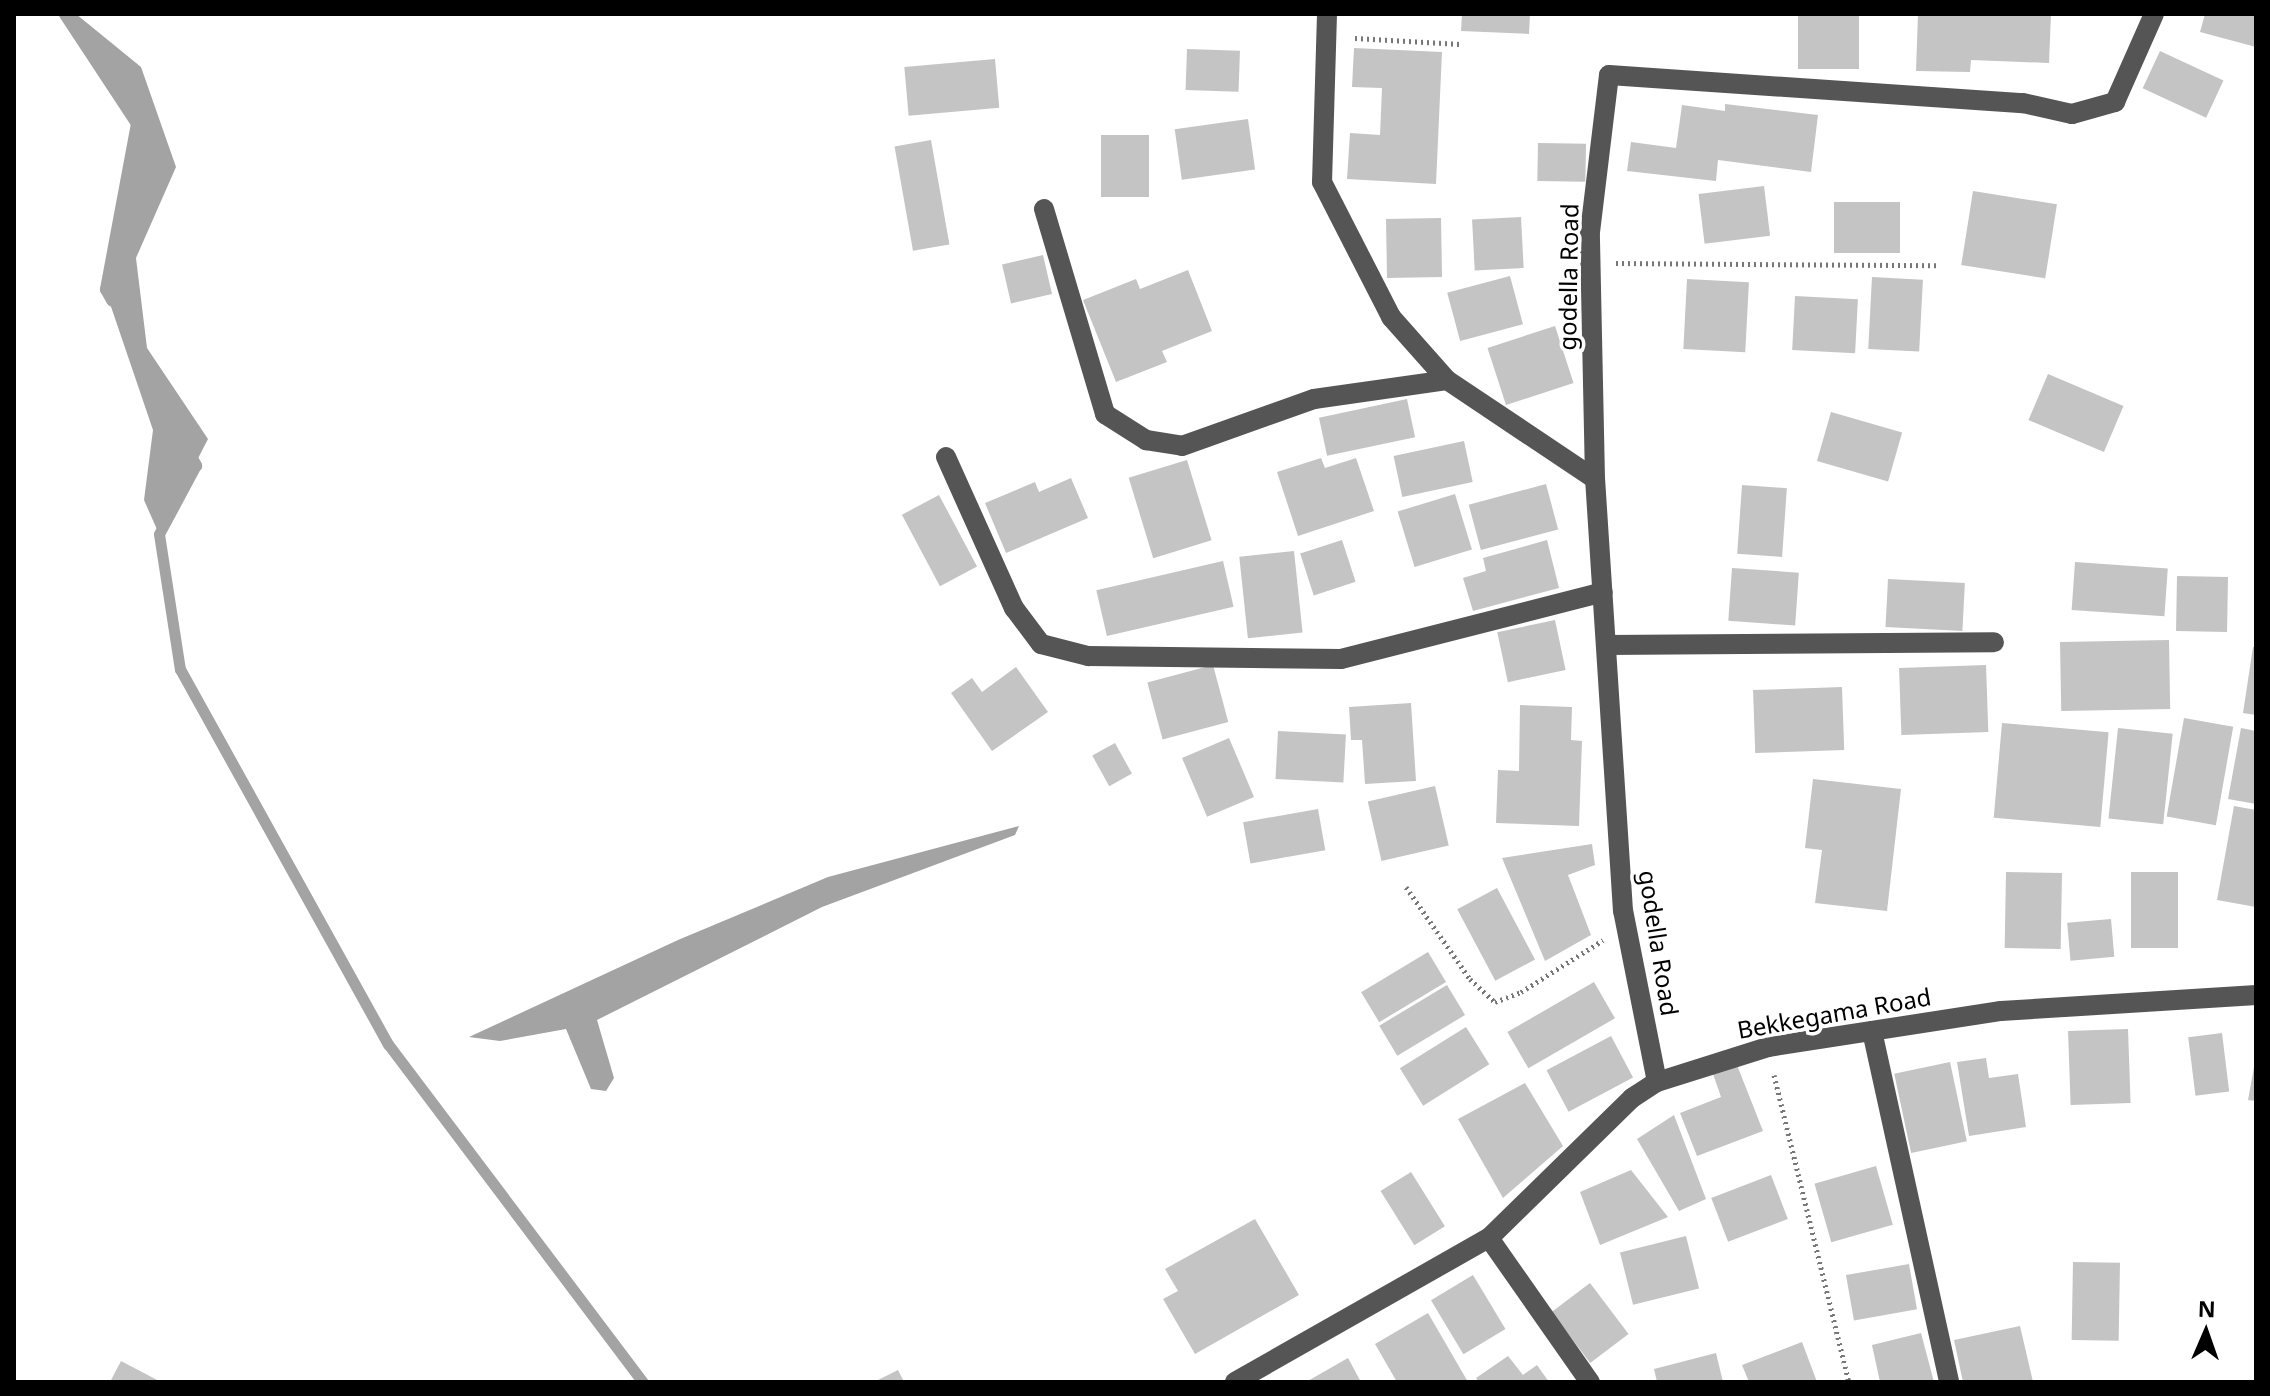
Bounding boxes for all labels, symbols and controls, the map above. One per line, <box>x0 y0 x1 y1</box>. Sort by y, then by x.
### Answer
street label: godella Road <box>1552 203 1584 351</box>
street label: godella Road <box>1633 868 1685 1018</box>
street label: Bekkegama Road <box>1735 982 1933 1044</box>
north arrow <box>2166 1292 2246 1372</box>
text: N <box>2197 1293 2216 1323</box>

